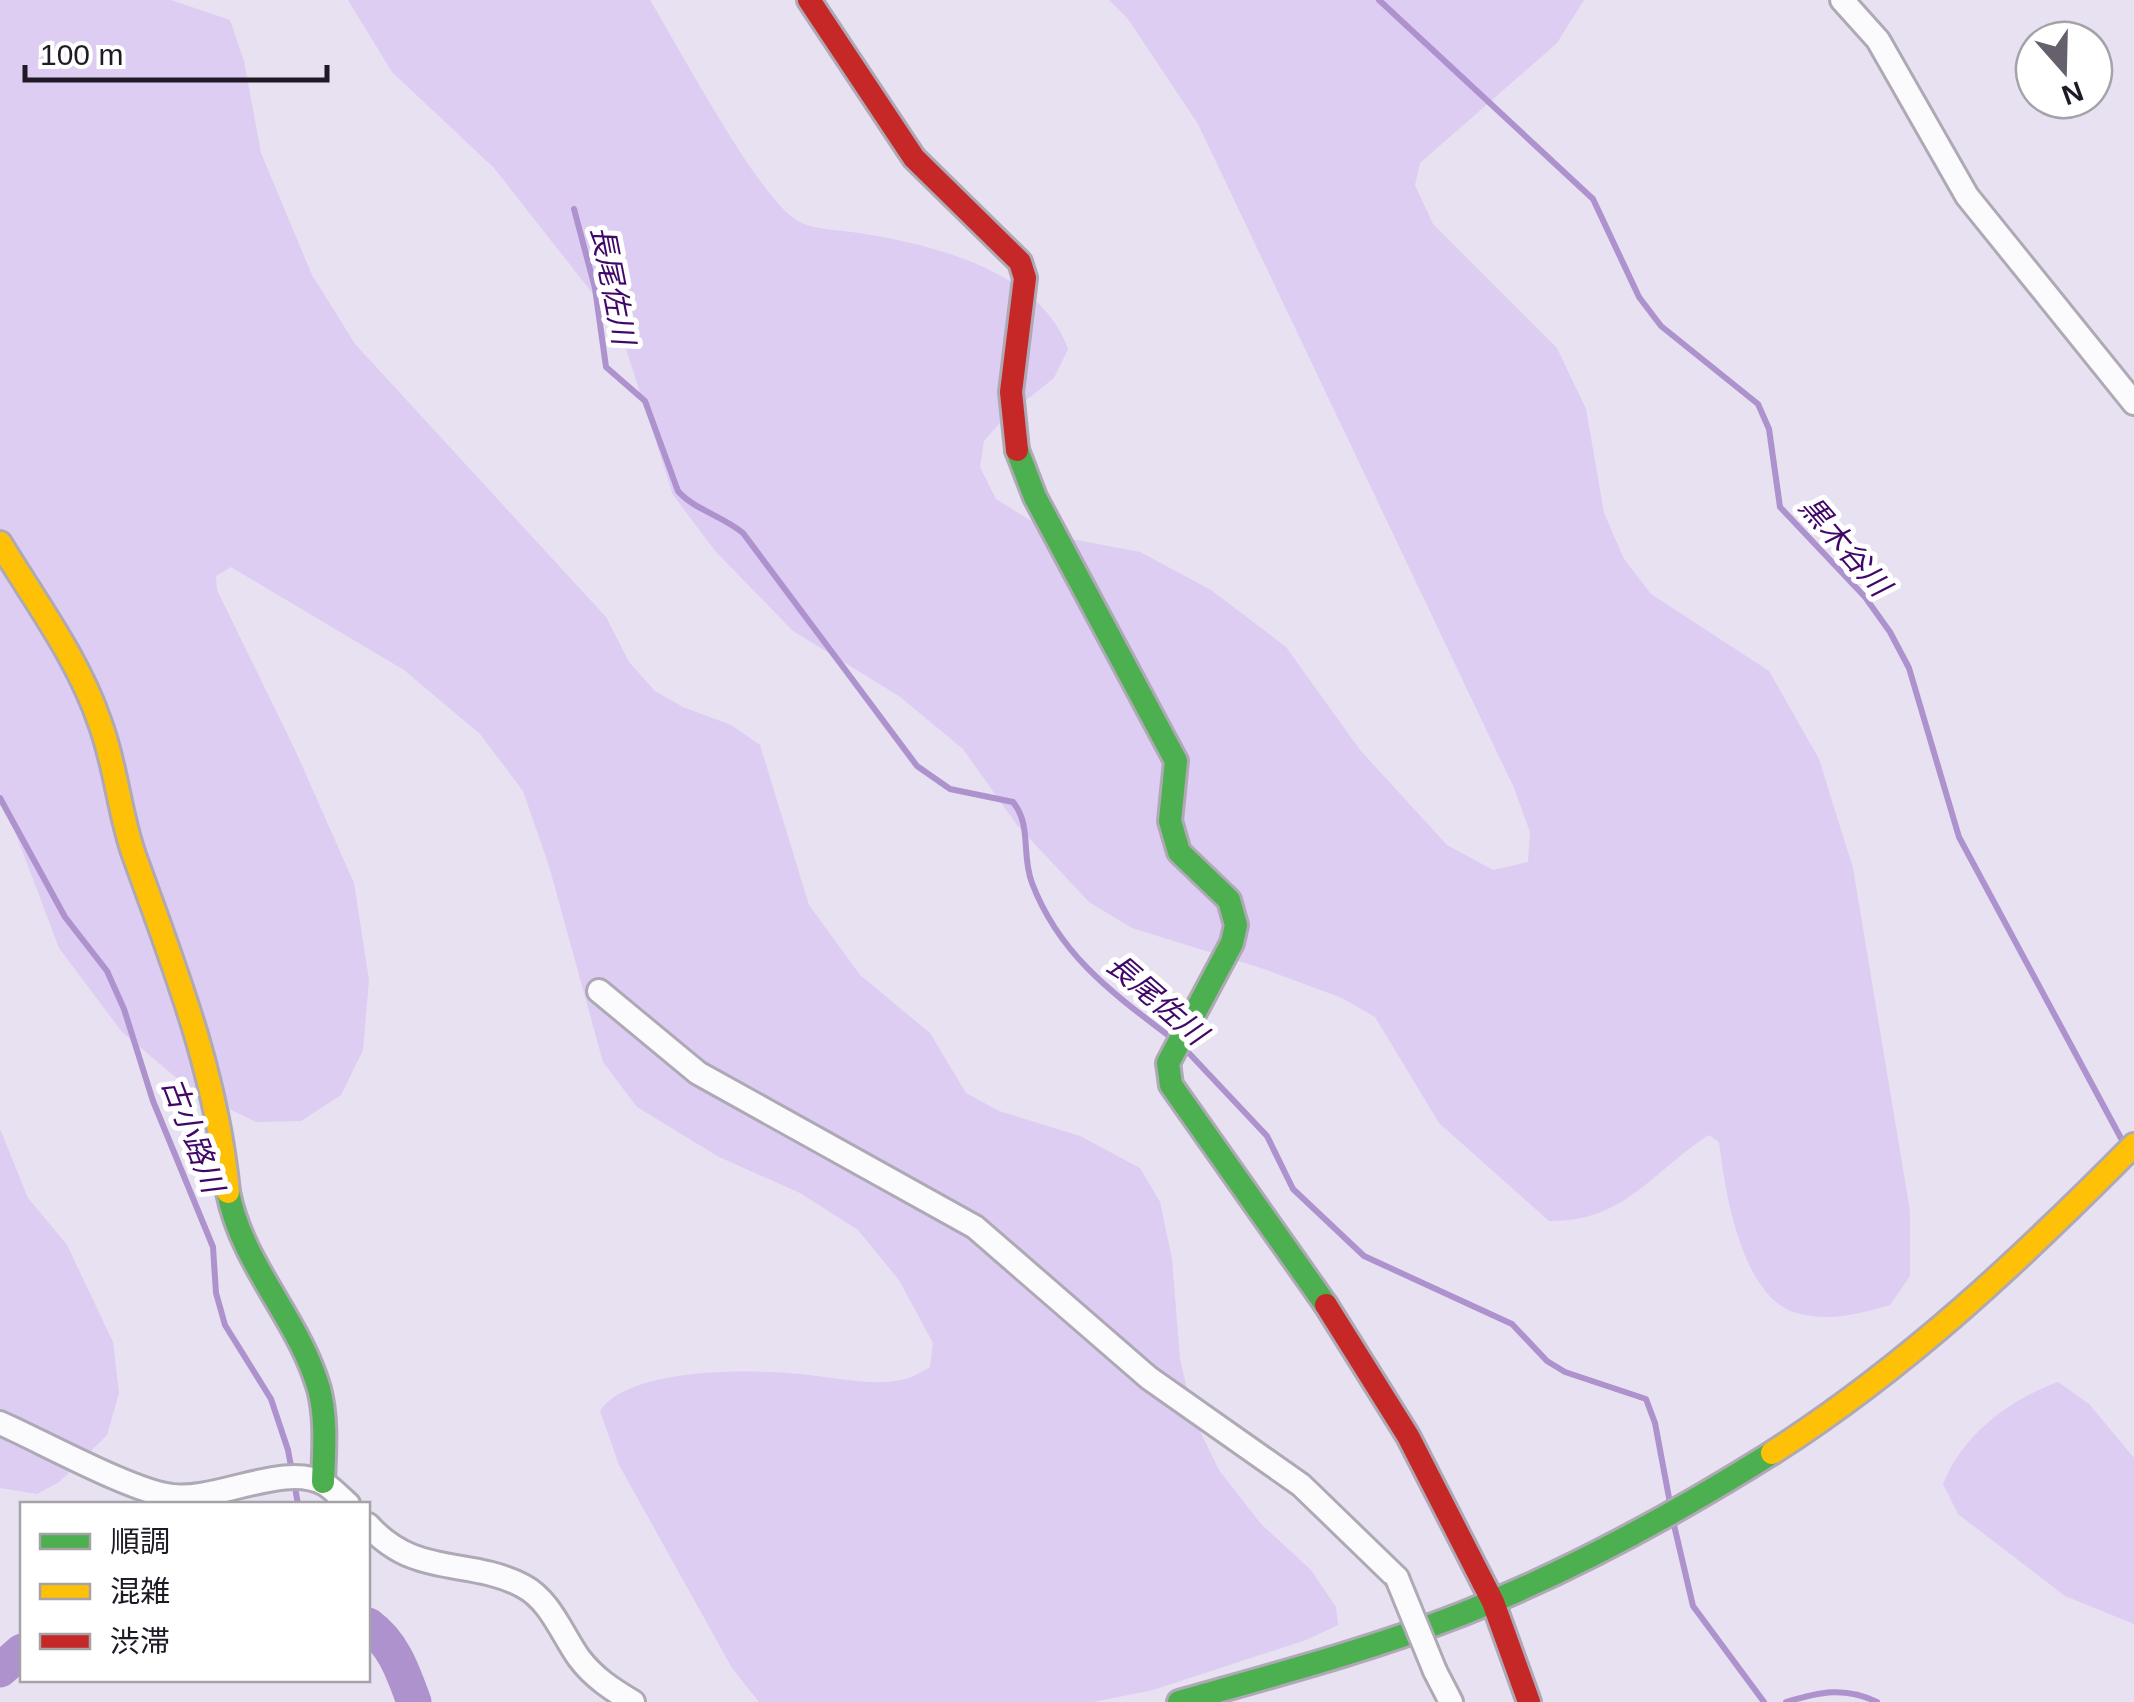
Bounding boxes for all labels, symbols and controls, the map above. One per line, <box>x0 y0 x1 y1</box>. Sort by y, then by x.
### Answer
scale bar <box>25 20 328 82</box>
north arrow <box>2014 20 2114 120</box>
text: 100 m <box>40 38 123 71</box>
text: N <box>2058 75 2087 111</box>
water label: 長尾佐川 <box>585 223 641 350</box>
water label: 黒木谷川 <box>1793 490 1899 604</box>
water label: 長尾佐川 <box>1101 947 1215 1053</box>
water label: 古小路川 <box>156 1073 231 1200</box>
legend <box>20 1502 370 1682</box>
text: 順調 <box>110 1525 170 1558</box>
text: 混雑 <box>110 1575 170 1608</box>
text: 渋滞 <box>110 1625 170 1658</box>

